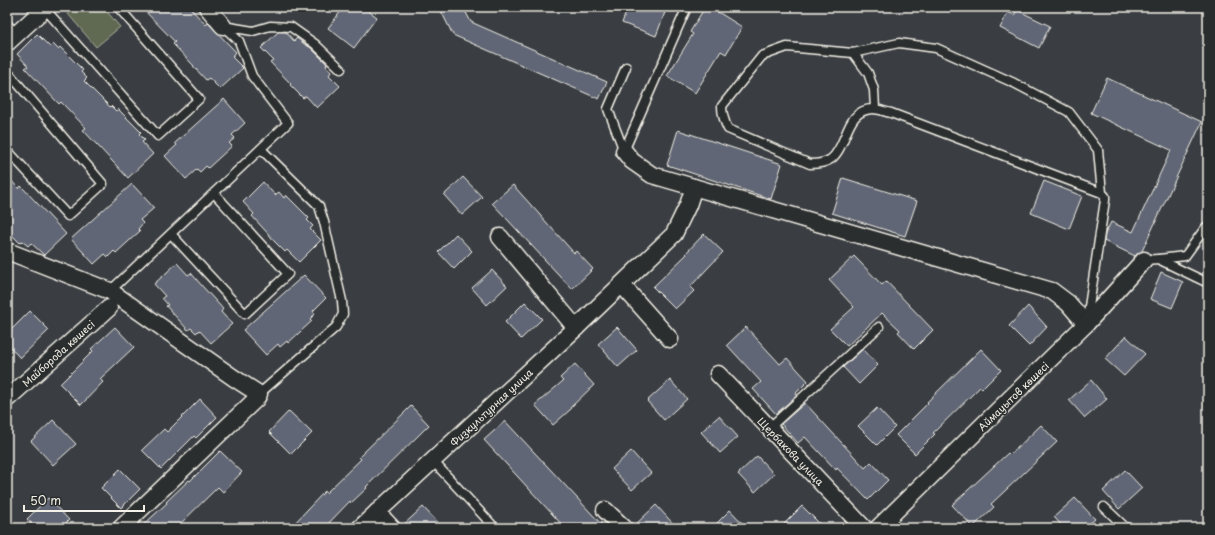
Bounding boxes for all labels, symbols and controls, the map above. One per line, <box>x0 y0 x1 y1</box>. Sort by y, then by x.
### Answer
street label: Майборода көшесі <box>18 316 98 390</box>
street label: Аймауытов көшесі <box>974 358 1052 434</box>
street label: Физкультурная улица <box>446 364 537 450</box>
street label: Щербакова улица <box>754 413 828 490</box>
scale bar <box>24 487 144 513</box>
text: 50 m <box>30 491 61 509</box>

